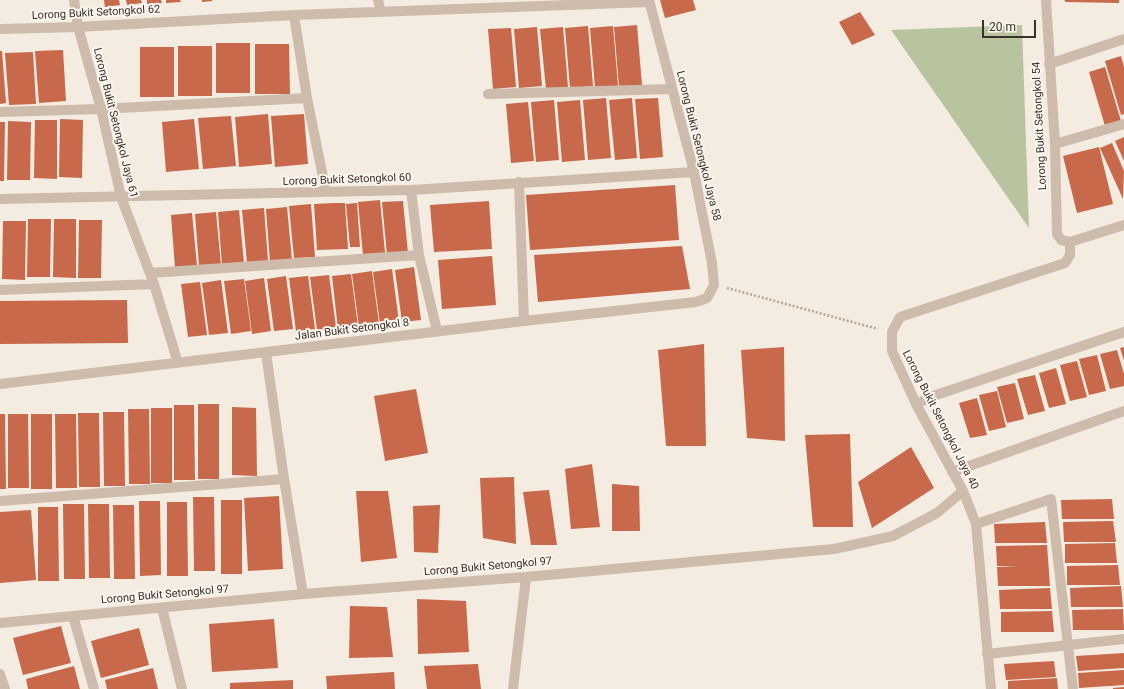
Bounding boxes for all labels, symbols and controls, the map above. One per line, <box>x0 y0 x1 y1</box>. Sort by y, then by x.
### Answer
street label: Lorong Bukit Setongkol 62 <box>31 3 161 23</box>
scale bar <box>984 12 1038 38</box>
text: 20 m <box>989 20 1016 34</box>
street label: Lorong Bukit Setongkol Jaya 61 <box>90 47 140 199</box>
street label: Lorong Bukit Setongkol 54 <box>1030 61 1050 191</box>
street label: Lorong Bukit Setongkol Jaya 58 <box>673 70 723 222</box>
street label: Lorong Bukit Setongkol 60 <box>283 171 411 189</box>
street label: Jalan Bukit Setongkol 8 <box>294 316 410 344</box>
street label: Lorong Bukit Setongkol Jaya 40 <box>899 348 981 492</box>
street label: Lorong Bukit Setongkol 97 <box>423 555 553 579</box>
street label: Lorong Bukit Setongkol 97 <box>100 583 230 607</box>

